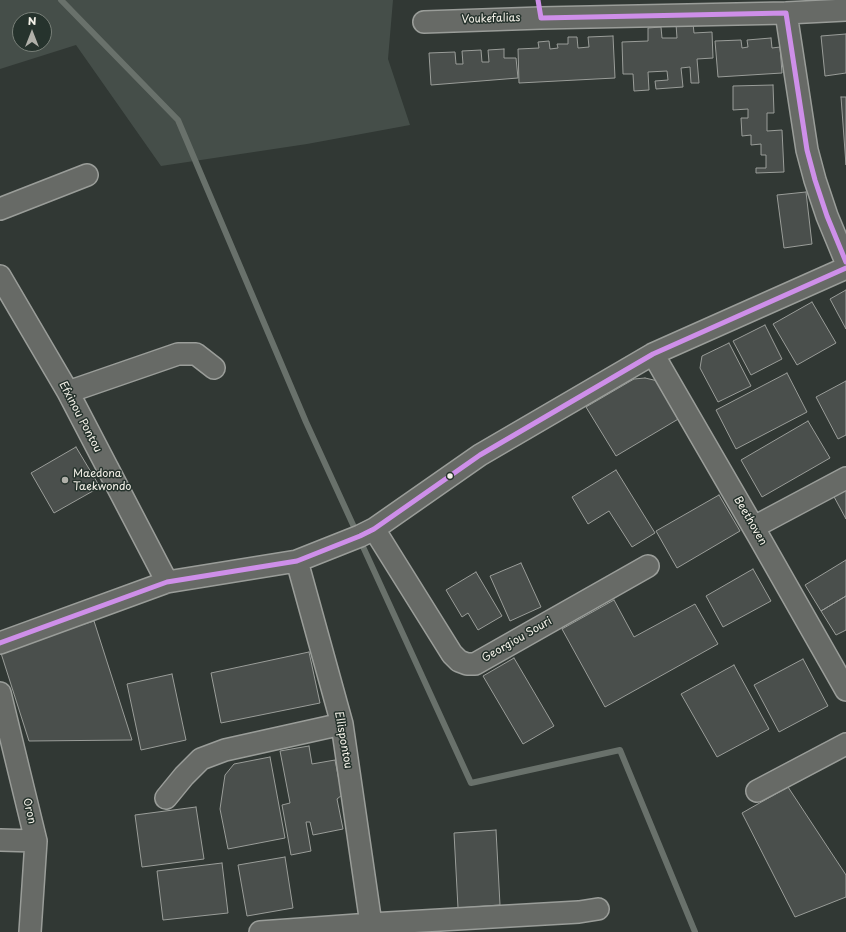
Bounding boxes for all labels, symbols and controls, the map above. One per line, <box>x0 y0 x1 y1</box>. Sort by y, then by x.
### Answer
street label: Voukefalias <box>461 11 521 27</box>
north arrow <box>12 12 52 52</box>
text: N <box>28 12 36 29</box>
street label: Efxinou Pontou <box>56 379 104 455</box>
place label: Maedona Taekwondo <box>73 467 131 493</box>
unlabelled marker <box>445 471 455 481</box>
marker: Maedona Taekwondo <box>60 475 70 485</box>
street label: Beethoven <box>731 494 769 548</box>
street label: Georgiou Souri <box>480 615 554 665</box>
street label: Ellispontou <box>331 710 355 770</box>
street label: Oron <box>20 797 38 825</box>

